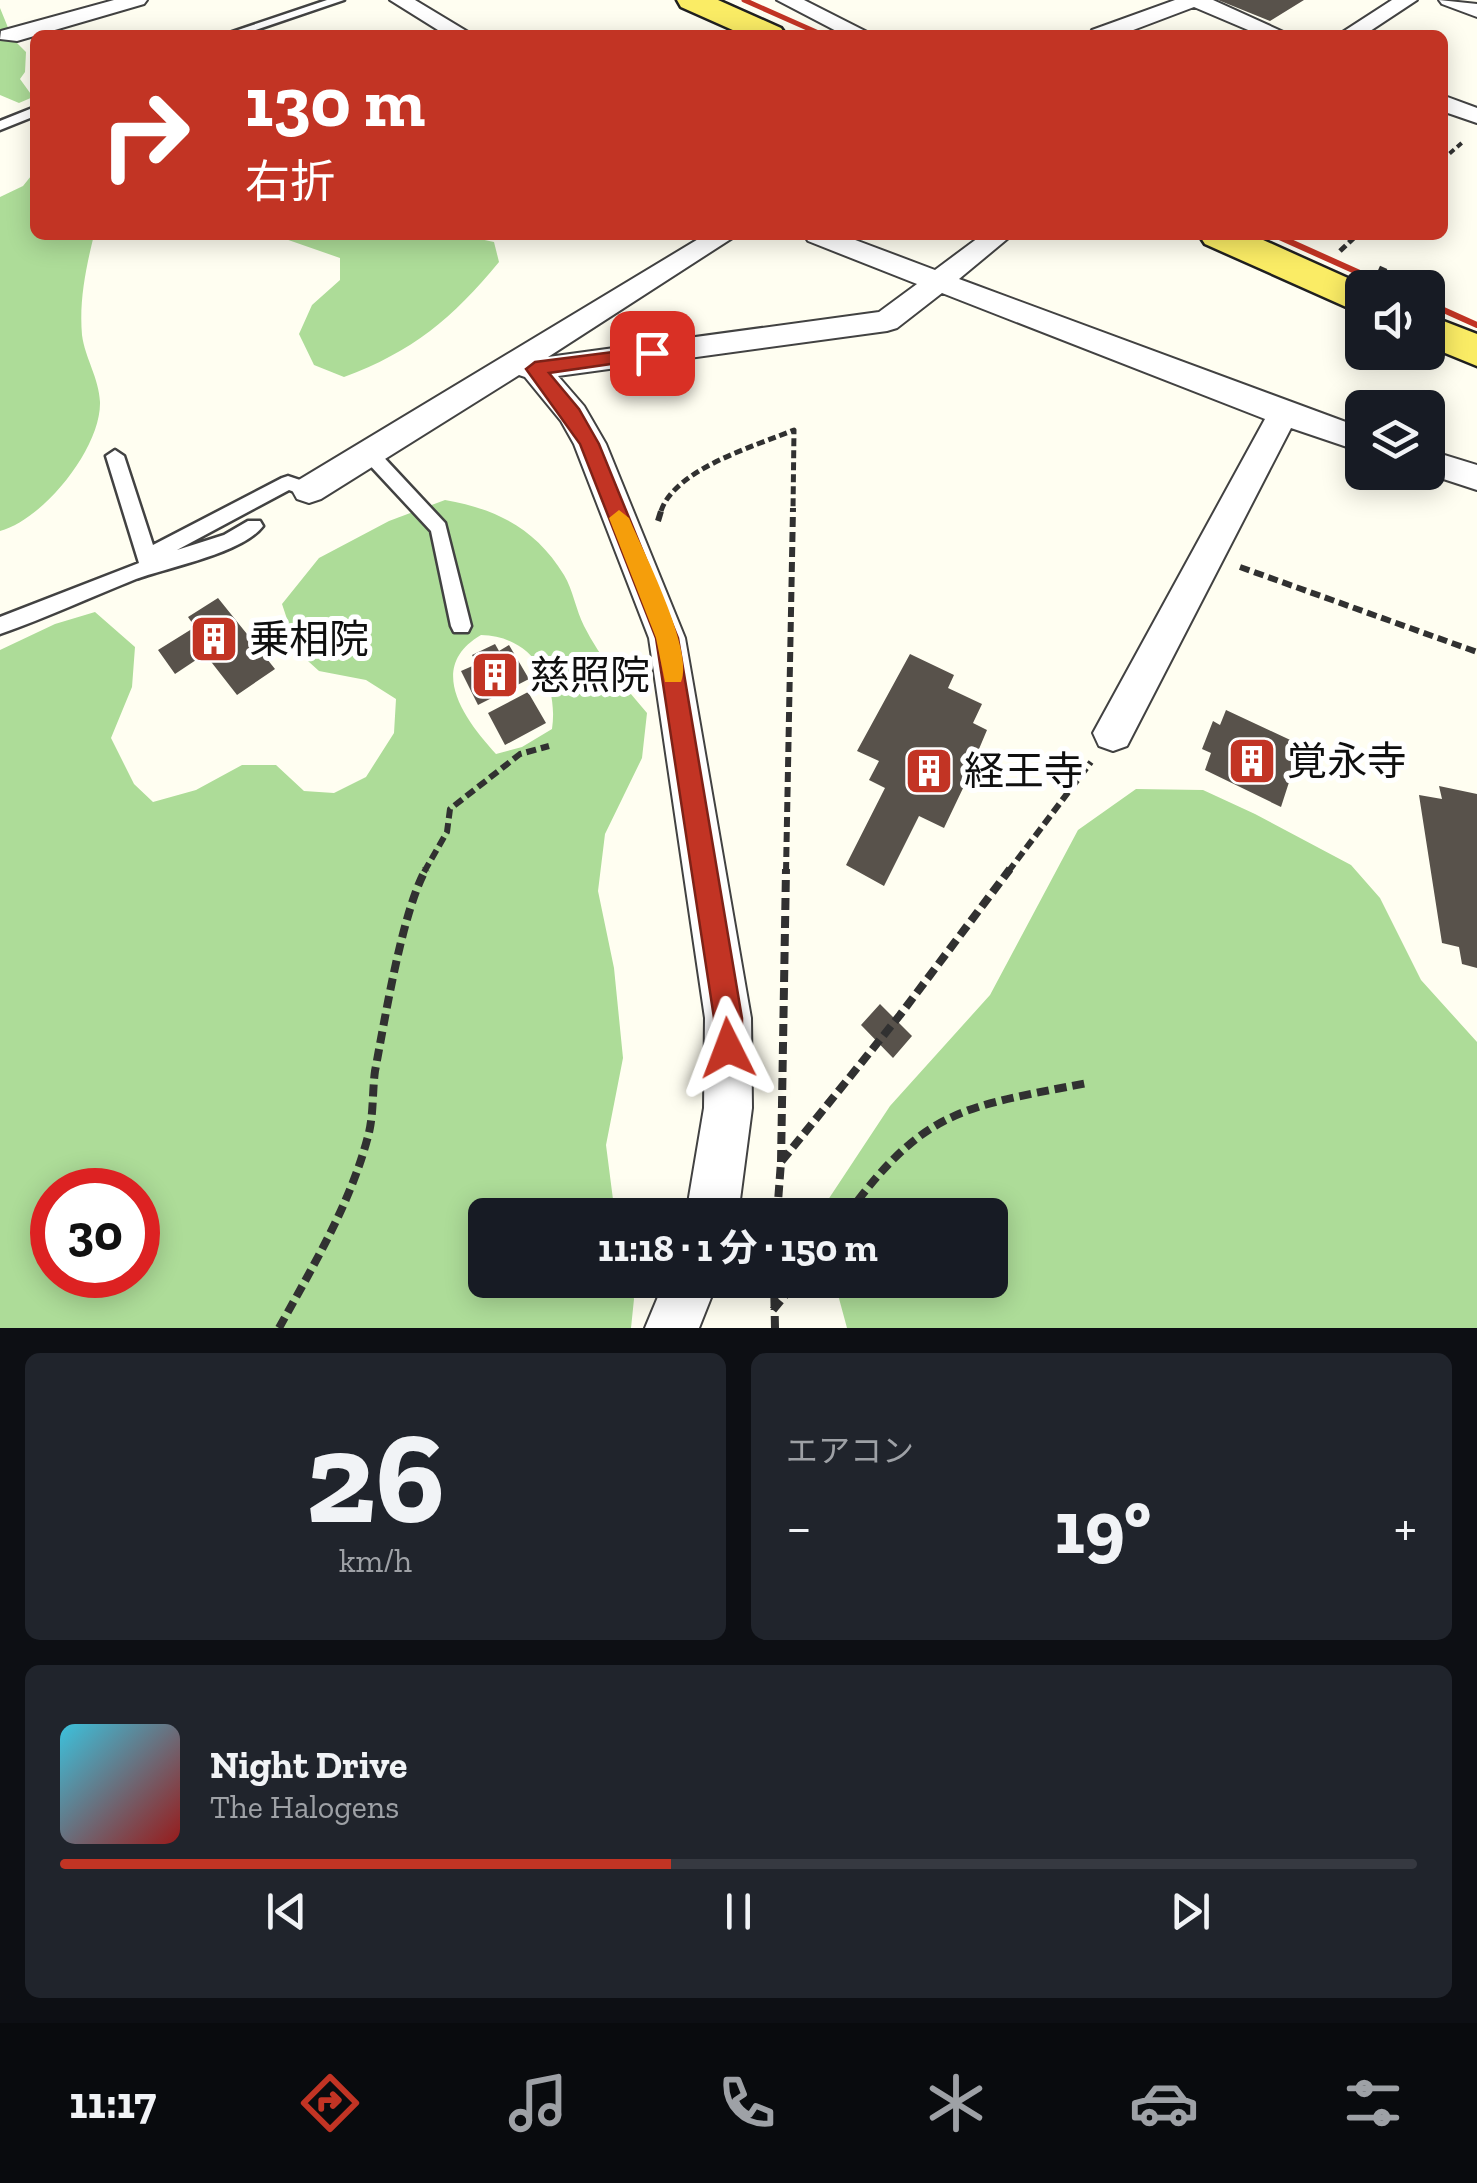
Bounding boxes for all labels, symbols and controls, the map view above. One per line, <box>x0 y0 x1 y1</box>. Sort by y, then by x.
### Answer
text: 130 m <box>245 60 425 144</box>
icon: right <box>80 70 210 200</box>
text: 右折 <box>245 155 335 209</box>
map controls <box>1345 270 1445 490</box>
button: sound <box>1345 270 1445 370</box>
pin <box>610 311 695 396</box>
icon: arrive <box>625 326 680 381</box>
button: layers <box>1345 390 1445 490</box>
building icon: 乗相院 <box>188 613 240 665</box>
place label: 乗相院 <box>249 615 369 663</box>
building icon: 慈照院 <box>469 649 521 701</box>
place label: 慈照院 <box>530 651 650 699</box>
building icon: 覚永寺 <box>1226 735 1278 787</box>
place label: 覚永寺 <box>1287 737 1407 785</box>
building icon: 経王寺 <box>903 745 955 797</box>
place label: 経王寺 <box>964 747 1084 795</box>
position arrow <box>676 996 780 1100</box>
speed limit sign: 30 <box>30 1168 160 1298</box>
text: 11:18 · 1 分 · 150 m <box>598 1225 878 1271</box>
text: 26 <box>306 1399 445 1555</box>
text: エアコン <box>786 1432 914 1470</box>
text: 19° <box>1054 1482 1151 1572</box>
text: − <box>786 1494 812 1560</box>
text: + <box>1394 1494 1417 1560</box>
text: km/h <box>339 1542 412 1580</box>
text: Night Drive <box>210 1742 407 1788</box>
text: The Halogens <box>210 1788 399 1826</box>
icon: previous <box>259 1884 314 1939</box>
icon: pause <box>711 1884 766 1939</box>
icon: next <box>1163 1884 1218 1939</box>
icon: directions <box>295 2068 365 2138</box>
icon: music <box>503 2068 573 2138</box>
icon: phone <box>712 2068 782 2138</box>
icon: climate <box>921 2068 991 2138</box>
icon: car <box>1129 2068 1199 2138</box>
icon: filters <box>1338 2068 1408 2138</box>
text: 11:17 <box>69 2076 156 2130</box>

